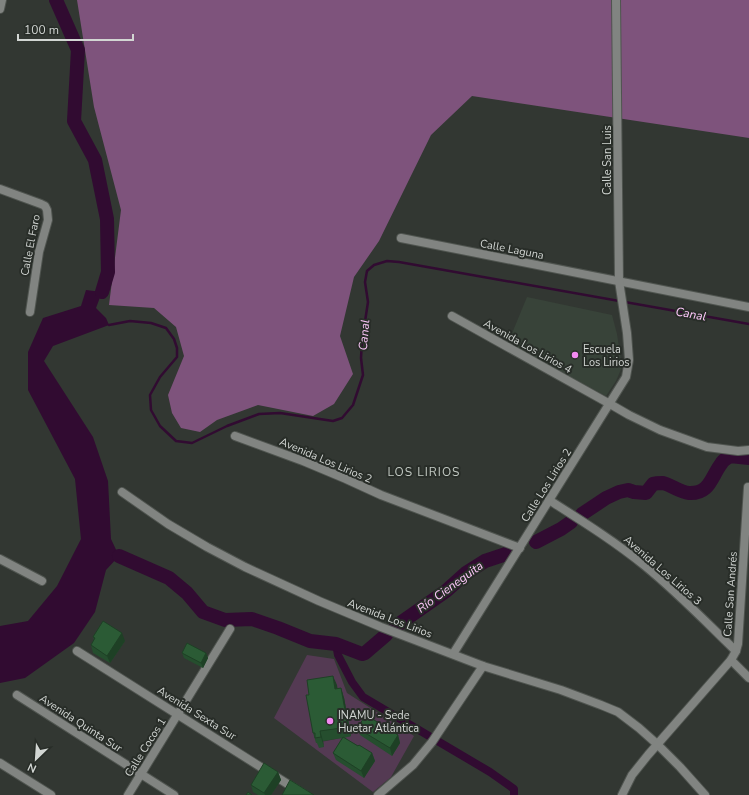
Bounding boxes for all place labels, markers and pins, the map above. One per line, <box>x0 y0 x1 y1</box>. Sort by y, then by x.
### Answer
place label: Escuela Los Lirios <box>583 342 630 370</box>
marker: Escuela Los Lirios <box>570 350 580 360</box>
place label: INAMU - Sede Huetar Atlántica <box>338 708 419 736</box>
marker: INAMU - Sede Huetar Atlántica <box>325 716 335 726</box>

